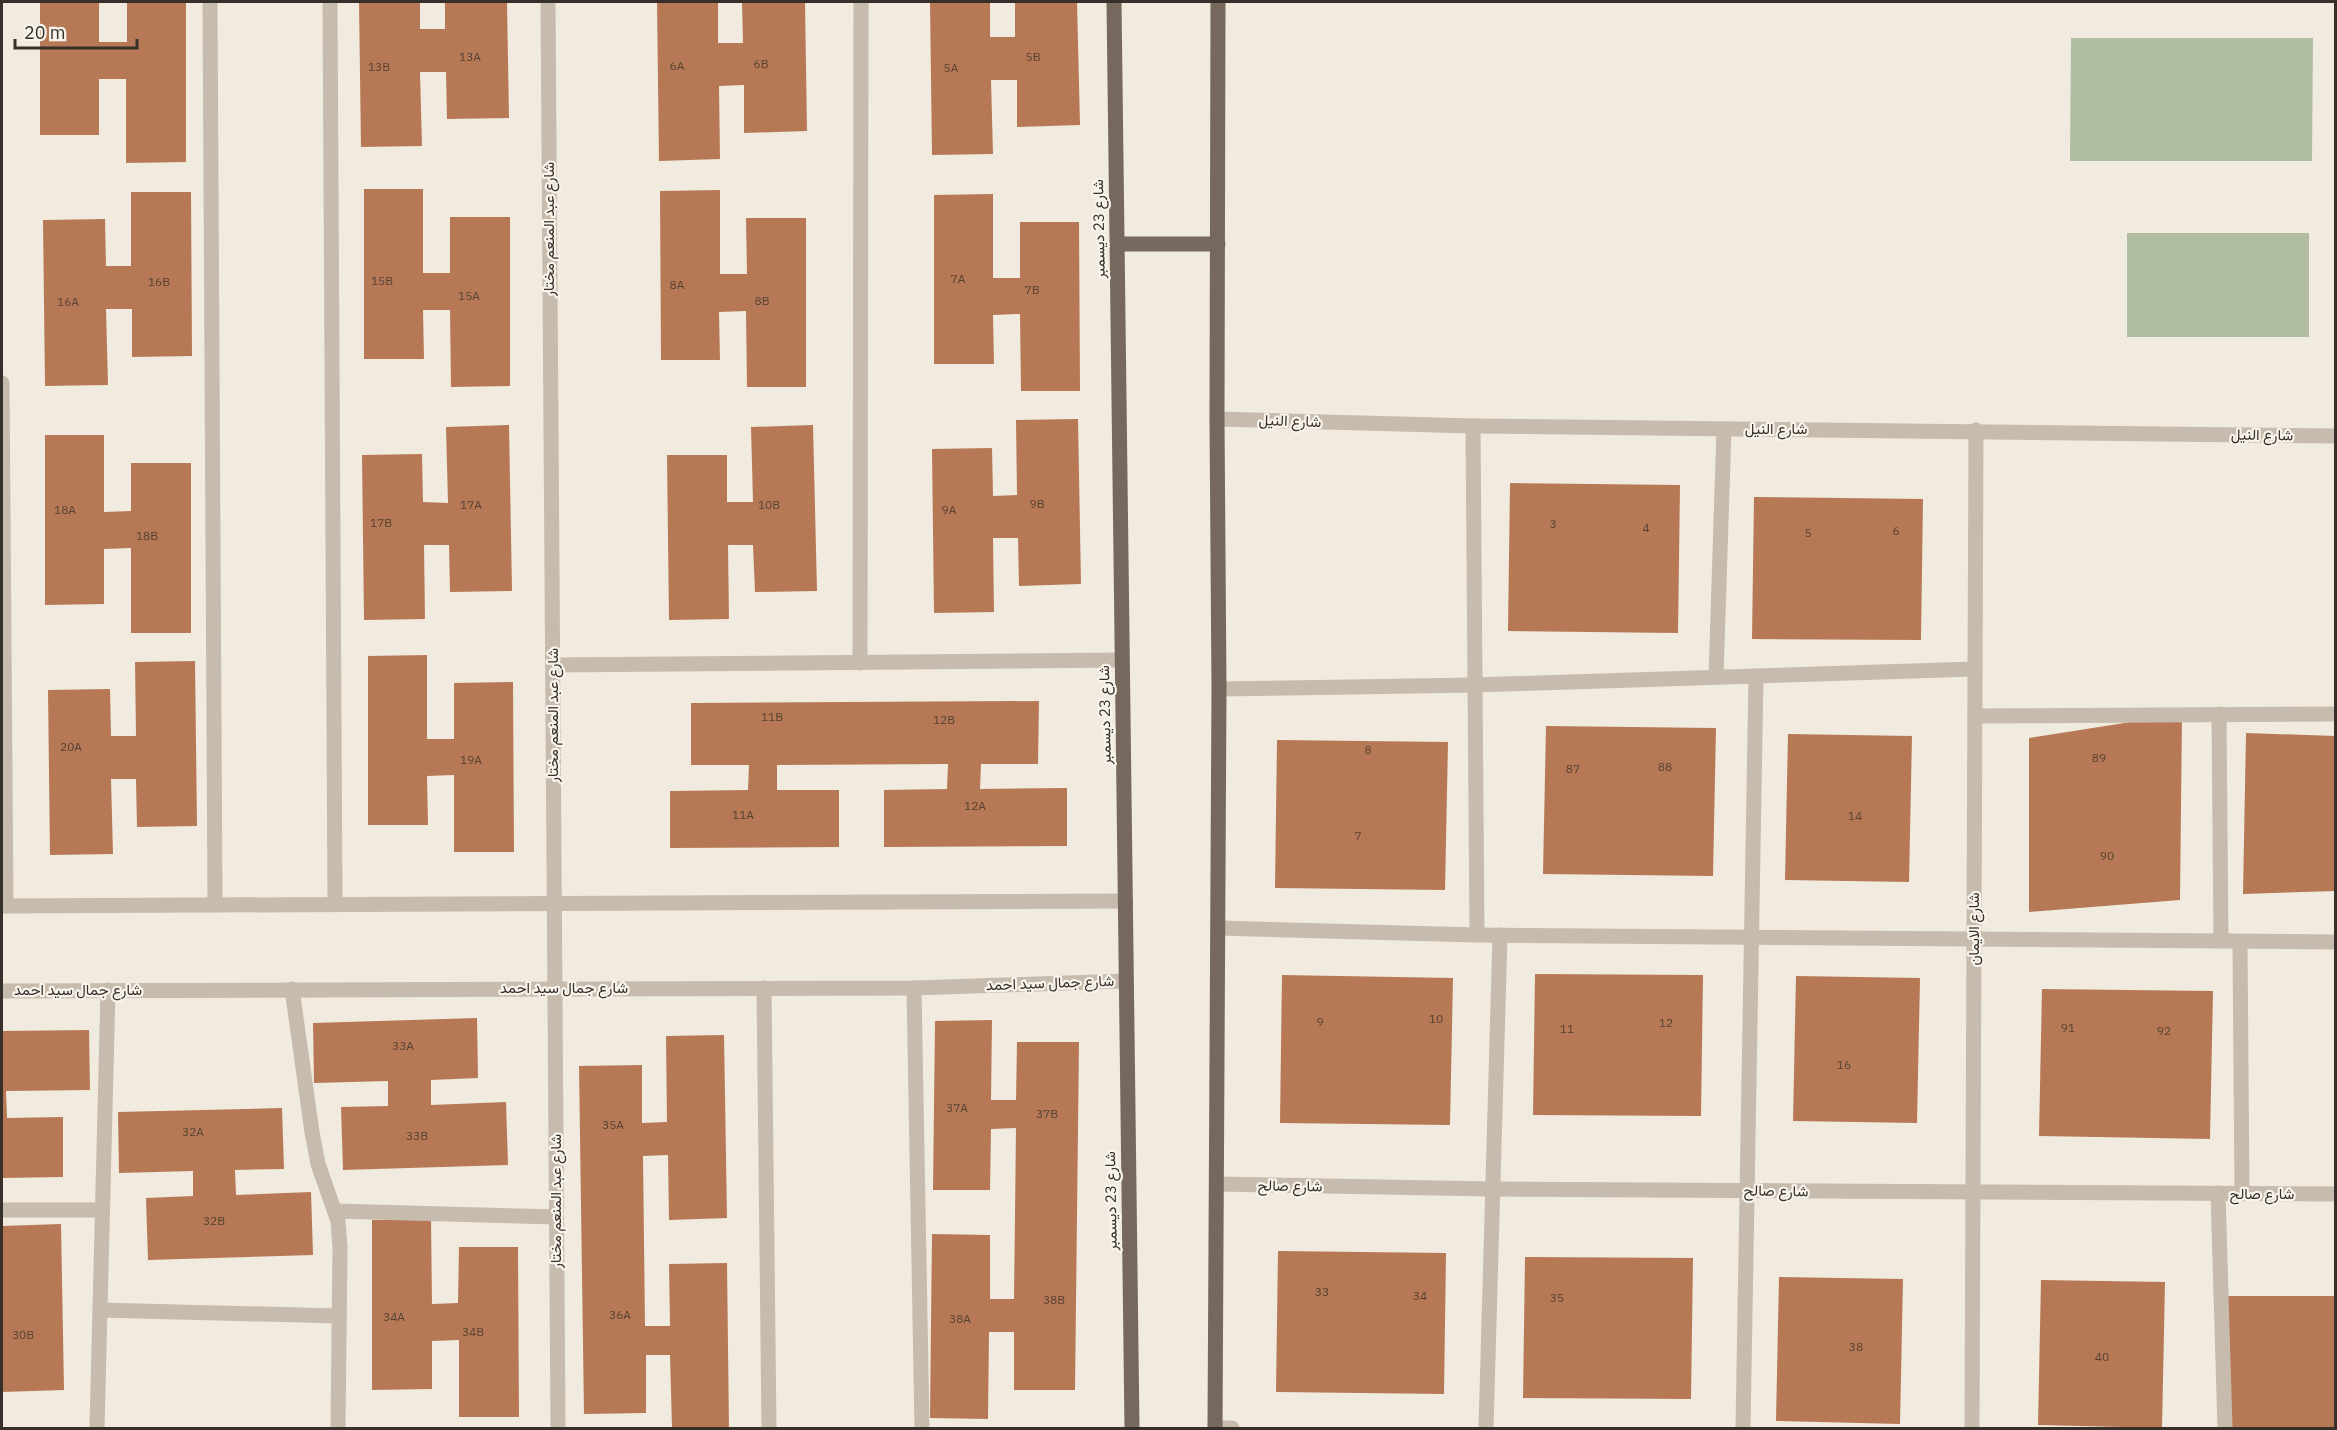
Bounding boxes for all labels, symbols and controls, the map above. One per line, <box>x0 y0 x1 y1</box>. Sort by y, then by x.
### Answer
scale bar <box>15 12 136 50</box>
text: 20 m <box>24 21 66 44</box>
house number: 13A <box>459 49 481 64</box>
house number: 5B <box>1025 49 1041 64</box>
house number: 6B <box>753 56 769 71</box>
house number: 6A <box>670 58 685 73</box>
house number: 13B <box>368 59 390 74</box>
house number: 5A <box>944 60 959 75</box>
street label: شارع عبد المنعم مختار <box>539 162 560 297</box>
street label: شارع 23 ديسمبر <box>1088 179 1111 280</box>
house number: 7A <box>951 271 966 286</box>
house number: 15B <box>371 273 393 288</box>
house number: 16B <box>148 274 170 289</box>
house number: 8A <box>670 277 685 292</box>
house number: 7B <box>1024 282 1040 297</box>
house number: 15A <box>458 288 480 303</box>
house number: 8B <box>754 293 770 308</box>
house number: 16A <box>57 294 79 309</box>
street label: شارع النيل <box>1258 410 1322 433</box>
street label: شارع النيل <box>1745 419 1807 440</box>
street label: شارع النيل <box>2231 424 2294 447</box>
house number: 9B <box>1029 496 1045 511</box>
house number: 17A <box>460 497 482 512</box>
house number: 10B <box>758 497 780 512</box>
house number: 18A <box>54 502 76 517</box>
house number: 9A <box>942 502 957 517</box>
house number: 17B <box>370 515 392 530</box>
house number: 3 <box>1549 516 1557 531</box>
house number: 4 <box>1642 520 1650 535</box>
house number: 6 <box>1892 523 1900 538</box>
house number: 5 <box>1804 525 1812 540</box>
house number: 18B <box>136 528 158 543</box>
street label: شارع عبد المنعم مختار <box>543 648 564 783</box>
street label: شارع 23 ديسمبر <box>1094 665 1117 766</box>
house number: 11B <box>761 709 783 724</box>
house number: 12B <box>933 712 955 727</box>
house number: 20A <box>60 739 82 754</box>
house number: 8 <box>1364 742 1372 757</box>
house number: 89 <box>2092 750 2106 765</box>
house number: 19A <box>460 752 482 767</box>
house number: 88 <box>1658 759 1672 774</box>
house number: 87 <box>1566 761 1580 776</box>
house number: 12A <box>964 798 986 813</box>
house number: 11A <box>732 807 754 822</box>
house number: 14 <box>1848 808 1862 823</box>
house number: 7 <box>1354 828 1362 843</box>
house number: 90 <box>2100 848 2114 863</box>
street label: شارع الايمان <box>1964 892 1985 966</box>
street label: شارع جمال سيد احمد <box>986 971 1115 996</box>
street label: شارع جمال سيد احمد <box>500 978 628 999</box>
street label: شارع جمال سيد احمد <box>14 980 142 1001</box>
house number: 10 <box>1429 1011 1443 1026</box>
house number: 9 <box>1316 1014 1324 1029</box>
house number: 12 <box>1659 1015 1673 1030</box>
house number: 91 <box>2061 1020 2075 1035</box>
house number: 11 <box>1560 1021 1574 1036</box>
house number: 92 <box>2157 1023 2171 1038</box>
house number: 33A <box>392 1038 414 1053</box>
house number: 16 <box>1837 1057 1851 1072</box>
house number: 37A <box>946 1100 968 1115</box>
house number: 37B <box>1036 1106 1058 1121</box>
house number: 35A <box>602 1117 624 1132</box>
house number: 32A <box>182 1124 204 1139</box>
house number: 33B <box>406 1128 428 1143</box>
street label: شارع عبد المنعم مختار <box>546 1134 567 1269</box>
street label: شارع 23 ديسمبر <box>1100 1151 1123 1252</box>
street label: شارع صالح <box>1257 1175 1323 1198</box>
street label: شارع صالح <box>1743 1180 1809 1203</box>
street label: شارع صالح <box>2230 1184 2295 1205</box>
house number: 32B <box>203 1213 225 1228</box>
house number: 33 <box>1315 1284 1329 1299</box>
house number: 34 <box>1413 1288 1427 1303</box>
house number: 35 <box>1550 1290 1564 1305</box>
house number: 38B <box>1043 1292 1065 1307</box>
house number: 36A <box>609 1307 631 1322</box>
house number: 34A <box>383 1309 405 1324</box>
house number: 38A <box>949 1311 971 1326</box>
house number: 34B <box>462 1324 484 1339</box>
house number: 30B <box>12 1327 34 1342</box>
house number: 38 <box>1849 1339 1863 1354</box>
house number: 40 <box>2095 1349 2109 1364</box>

